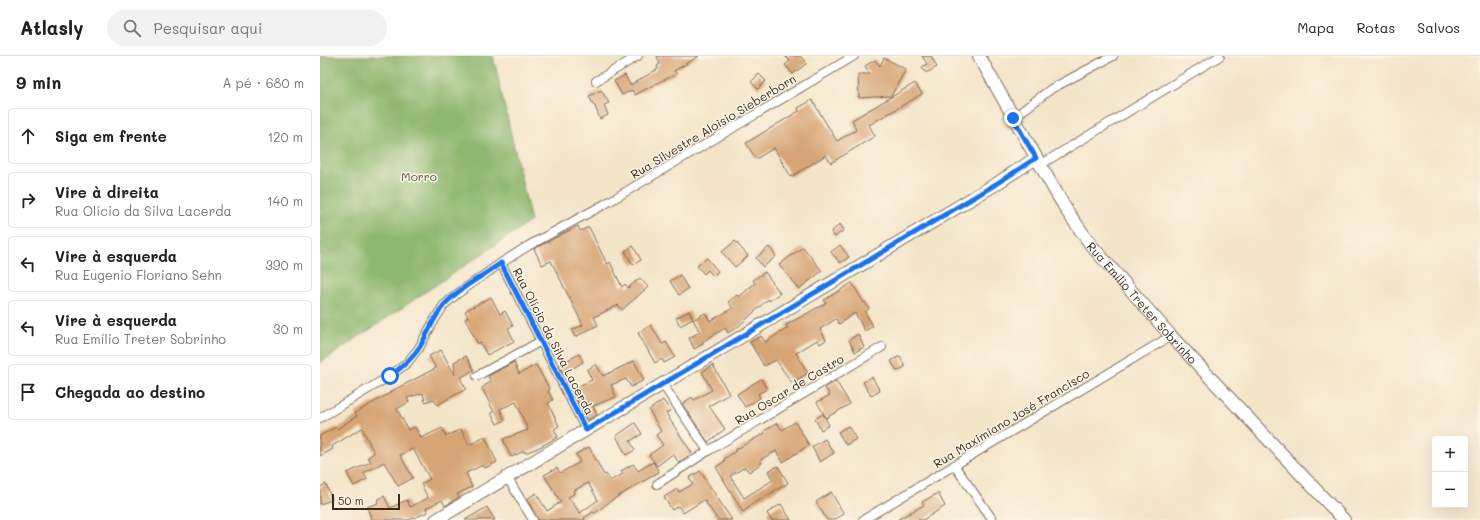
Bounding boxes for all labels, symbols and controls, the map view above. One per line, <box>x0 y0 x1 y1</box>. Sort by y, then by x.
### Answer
search box <box>107 10 387 46</box>
text: Atlasly <box>20 15 83 40</box>
icon: search <box>121 17 143 39</box>
text: Pesquisar aqui <box>153 18 262 38</box>
text: Mapa <box>1297 18 1334 37</box>
text: Rotas <box>1356 18 1395 37</box>
text: Salvos <box>1417 18 1460 37</box>
street label: Rua Silvestre Aloisio Sieberborn <box>627 70 799 182</box>
text: 9 min <box>16 71 61 93</box>
text: A pé · 680 m <box>223 74 304 91</box>
route end <box>1004 109 1022 127</box>
icon: ahead <box>17 125 39 147</box>
text: Siga em frente <box>55 126 167 146</box>
text: 120 m <box>267 128 303 145</box>
park label: Morro <box>401 168 437 184</box>
text: Vire à direita <box>55 182 159 202</box>
icon: right <box>17 189 39 211</box>
text: 140 m <box>267 192 303 209</box>
text: Rua Olício da Silva Lacerda <box>55 202 232 219</box>
street label: Rua Emílio Treter Sobrinho <box>1084 238 1201 367</box>
text: Vire à esquerda <box>55 246 177 266</box>
icon: left <box>17 253 39 275</box>
text: 390 m <box>265 256 303 273</box>
street label: Rua Olício da Silva Lacerda <box>510 265 598 417</box>
text: Rua Eugenio Floriano Sehn <box>55 266 222 283</box>
text: Vire à esquerda <box>55 310 177 330</box>
icon: left <box>17 317 39 339</box>
text: 30 m <box>273 320 303 337</box>
text: Rua Emílio Treter Sobrinho <box>55 330 226 347</box>
street label: Rua Oscar de Castro <box>732 350 846 428</box>
street label: Rua Maximiano José Francisco <box>930 365 1092 471</box>
route start <box>381 367 399 385</box>
icon: arrive <box>17 381 39 403</box>
text: Chegada ao destino <box>55 382 205 402</box>
map controls <box>1432 436 1468 508</box>
button: + <box>1432 436 1468 472</box>
button: − <box>1432 472 1468 508</box>
scale bar <box>332 492 400 511</box>
text: 50 m <box>338 493 364 508</box>

